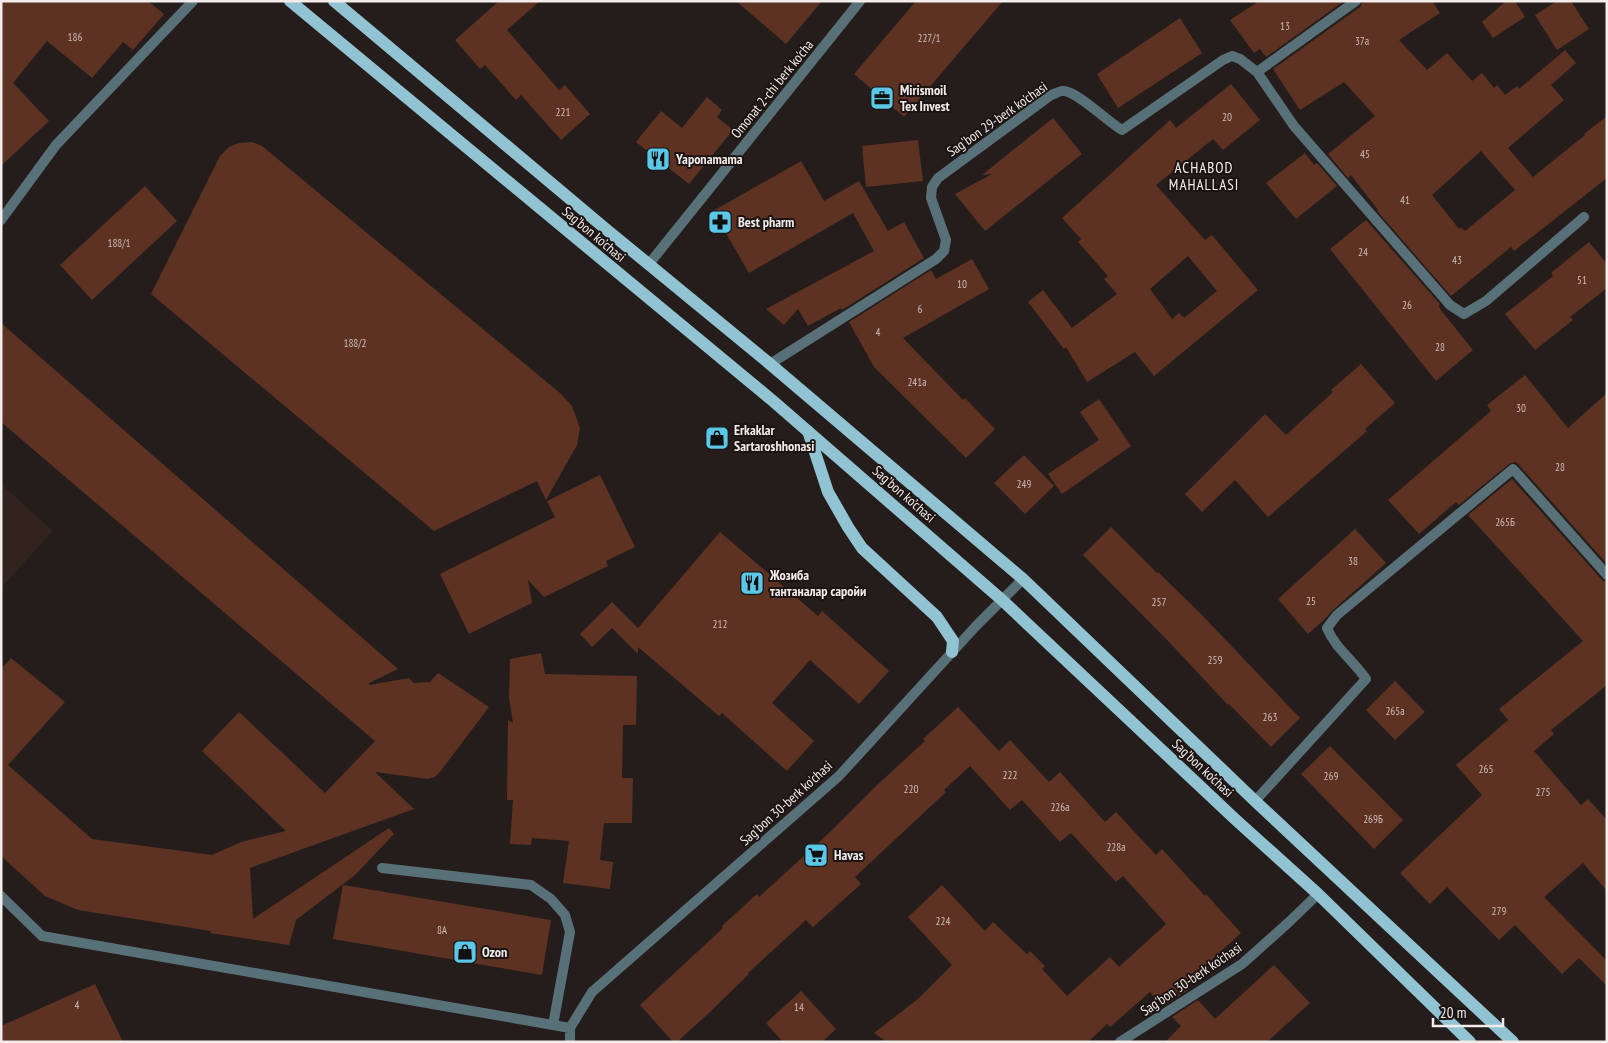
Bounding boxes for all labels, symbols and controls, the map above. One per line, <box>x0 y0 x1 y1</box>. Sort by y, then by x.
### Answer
house number: 13 <box>1280 19 1290 33</box>
house number: 186 <box>68 30 82 44</box>
house number: 227/1 <box>917 31 941 45</box>
house number: 37a <box>1355 34 1369 48</box>
street label: Omonat 2-chi berk ko'cha <box>727 36 817 142</box>
street label: Sag'bon 29-berk ko'chasi <box>943 78 1051 160</box>
place label: Mirismoil Tex Invest <box>900 81 950 115</box>
office icon: Mirismoil Tex Invest <box>869 85 895 111</box>
house number: 221 <box>556 105 570 119</box>
house number: 20 <box>1222 110 1232 124</box>
restaurant icon: Yaponamama <box>645 146 671 172</box>
house number: 45 <box>1360 147 1370 161</box>
place label: Yaponamama <box>675 150 743 168</box>
district label: ACHABOD MAHALLASI <box>1169 158 1239 194</box>
house number: 41 <box>1400 193 1410 207</box>
street label: Sag’bon ko’chasi <box>559 202 629 266</box>
pharmacy icon: Best pharm <box>707 209 733 235</box>
place label: Best pharm <box>738 213 794 231</box>
house number: 188/1 <box>107 236 131 250</box>
house number: 24 <box>1358 245 1368 259</box>
house number: 43 <box>1452 253 1462 267</box>
house number: 51 <box>1577 273 1587 287</box>
house number: 10 <box>957 277 967 291</box>
house number: 26 <box>1402 298 1412 312</box>
house number: 6 <box>918 302 923 316</box>
house number: 4 <box>876 325 881 339</box>
house number: 188/2 <box>343 336 367 350</box>
house number: 28 <box>1435 340 1445 354</box>
house number: 241а <box>907 375 927 389</box>
house number: 30 <box>1516 401 1526 415</box>
place label: Erkaklar Sartaroshhonasi <box>734 421 814 455</box>
shop icon: Erkaklar Sartaroshhonasi <box>704 425 730 451</box>
house number: 28 <box>1555 460 1565 474</box>
street label: Sag’bon ko’chasi <box>869 462 939 526</box>
house number: 249 <box>1017 477 1031 491</box>
house number: 265Б <box>1495 515 1515 529</box>
house number: 38 <box>1348 554 1358 568</box>
place label: Жозиба тантаналар саройи <box>769 566 866 600</box>
restaurant icon: Жозиба тантаналар саройи <box>739 570 765 596</box>
house number: 25 <box>1306 594 1316 608</box>
house number: 257 <box>1152 595 1166 609</box>
house number: 212 <box>713 617 727 631</box>
house number: 259 <box>1208 653 1222 667</box>
house number: 265a <box>1385 704 1405 718</box>
house number: 263 <box>1263 710 1277 724</box>
street label: Sag’bon ko’chasi <box>1169 735 1237 801</box>
street label: Sag'bon 30-berk ko'chasi <box>736 757 836 849</box>
house number: 265 <box>1479 762 1493 776</box>
house number: 222 <box>1003 768 1017 782</box>
house number: 269 <box>1324 769 1338 783</box>
house number: 220 <box>904 782 918 796</box>
house number: 275 <box>1536 785 1550 799</box>
house number: 226a <box>1050 800 1070 814</box>
house number: 269Б <box>1363 812 1383 826</box>
house number: 228a <box>1106 840 1126 854</box>
supermarket icon: Havas <box>803 842 829 868</box>
place label: Havas <box>834 846 864 864</box>
house number: 279 <box>1492 904 1506 918</box>
house number: 224 <box>936 914 950 928</box>
house number: 8A <box>437 923 448 937</box>
street label: Sag'bon 30-berk ko'chasi <box>1137 938 1245 1020</box>
shop icon: Ozon <box>452 939 478 965</box>
place label: Ozon <box>482 943 507 961</box>
scale bar <box>1433 996 1503 1028</box>
house number: 4 <box>75 998 80 1012</box>
house number: 14 <box>794 1000 804 1014</box>
text: 20 m <box>1440 1003 1466 1022</box>

